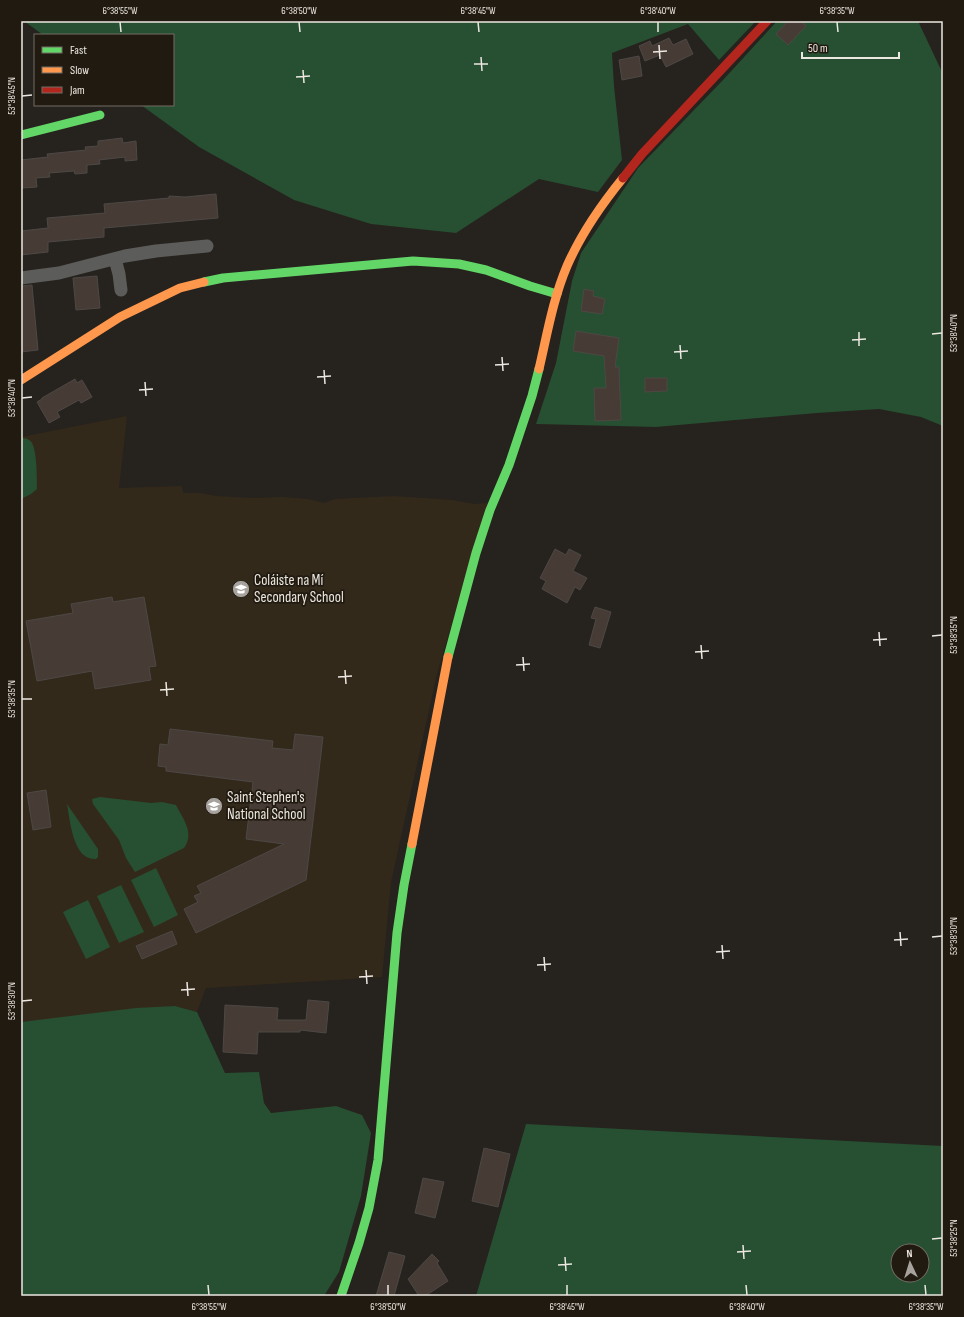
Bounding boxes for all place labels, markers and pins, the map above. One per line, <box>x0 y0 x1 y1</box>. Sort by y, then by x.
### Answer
place label: Coláiste na Mí Secondary School <box>254 571 344 607</box>
school or university icon: Coláiste na Mí Secondary School <box>231 579 251 599</box>
place label: Saint Stephen's National School <box>227 788 305 824</box>
school or university icon: Saint Stephen's National School <box>204 796 224 816</box>

